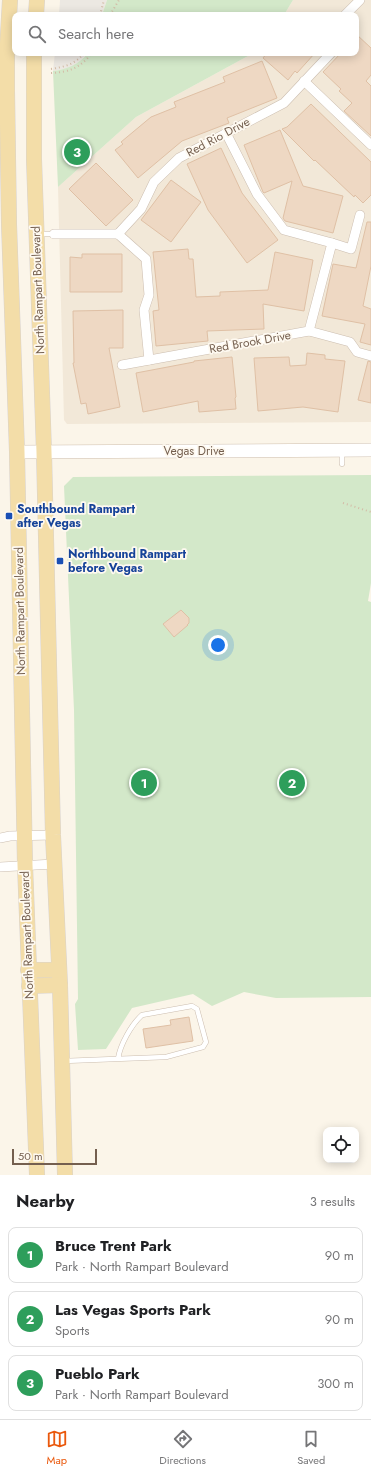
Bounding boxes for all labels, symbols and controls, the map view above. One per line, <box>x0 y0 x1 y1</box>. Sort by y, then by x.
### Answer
search box <box>12 12 359 56</box>
icon: search <box>26 23 48 45</box>
text: Search here <box>58 23 134 45</box>
street label: Red Rio Drive <box>183 113 253 161</box>
pin: 3 <box>64 137 90 167</box>
street label: North Rampart Boulevard <box>27 226 49 354</box>
street label: Red Brook Drive <box>208 326 292 358</box>
street label: Vegas Drive <box>164 442 224 460</box>
place label: Southbound Rampart after Vegas <box>17 500 135 532</box>
marker: Southbound Rampart after Vegas <box>4 511 14 521</box>
place label: Northbound Rampart before Vegas <box>68 545 186 577</box>
street label: North Rampart Boulevard <box>10 547 30 675</box>
marker: Northbound Rampart before Vegas <box>55 556 65 566</box>
your location <box>208 635 228 655</box>
pin: 1 <box>131 768 157 798</box>
pin: 2 <box>279 768 305 798</box>
street label: North Rampart Boulevard <box>16 871 38 999</box>
map controls <box>323 1127 359 1163</box>
button: locate <box>323 1127 359 1163</box>
scale bar <box>12 1147 97 1166</box>
text: 50 m <box>18 1148 43 1164</box>
text: Nearby <box>16 1189 74 1213</box>
text: 3 results <box>310 1192 355 1211</box>
text: Bruce Trent Park <box>55 1235 172 1257</box>
text: 1 <box>27 1246 33 1265</box>
text: 90 m <box>325 1246 354 1265</box>
text: Park · North Rampart Boulevard <box>55 1257 229 1276</box>
text: Las Vegas Sports Park <box>55 1299 211 1321</box>
text: 2 <box>26 1310 34 1329</box>
text: 90 m <box>325 1310 354 1329</box>
text: Sports <box>55 1321 89 1340</box>
text: Pueblo Park <box>55 1363 140 1385</box>
text: 3 <box>26 1374 34 1393</box>
text: 300 m <box>317 1374 354 1393</box>
text: Park · North Rampart Boulevard <box>55 1385 229 1404</box>
tab: Map <box>46 1428 68 1468</box>
tab: Directions <box>159 1428 206 1468</box>
tab: Saved <box>297 1428 325 1468</box>

